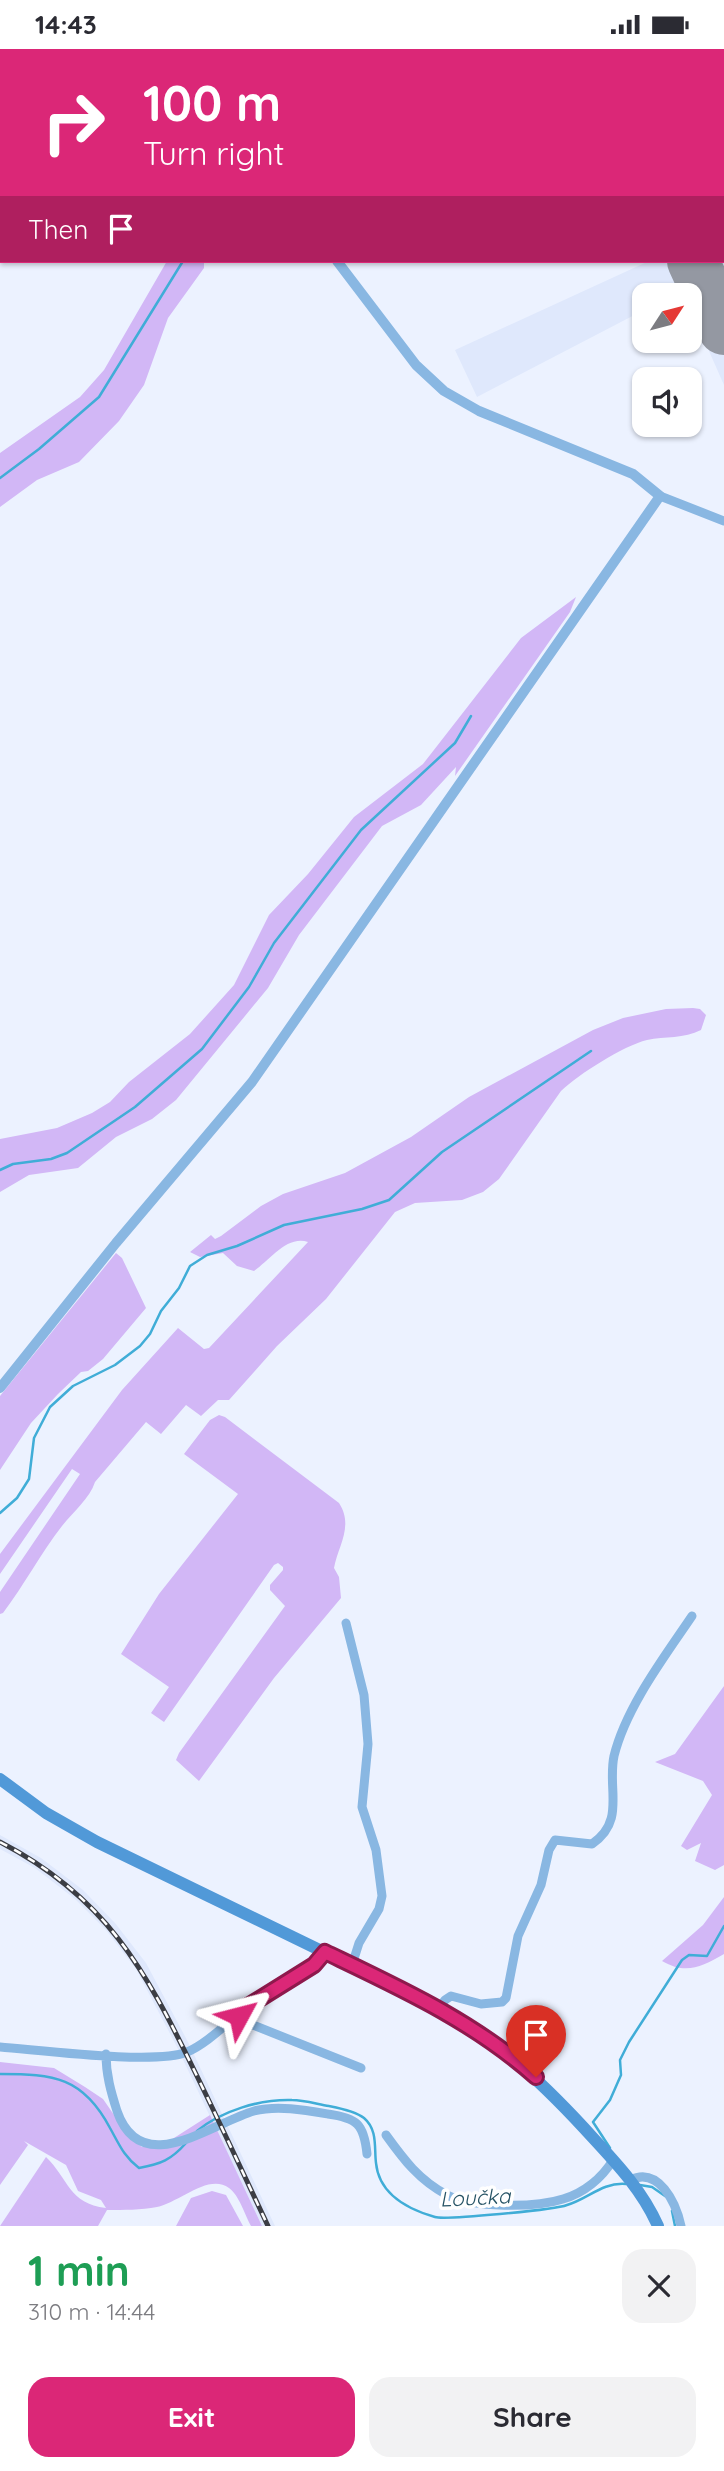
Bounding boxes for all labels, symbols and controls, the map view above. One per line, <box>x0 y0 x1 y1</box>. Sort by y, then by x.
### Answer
text: 14:43 <box>35 8 97 41</box>
text: 100 m <box>143 72 281 133</box>
icon: right <box>28 77 119 168</box>
text: Turn right <box>143 133 284 173</box>
icon: arrive <box>102 210 140 248</box>
text: Then <box>28 213 88 246</box>
north arrow <box>632 283 702 353</box>
map controls <box>632 283 702 437</box>
button: sound <box>632 367 702 437</box>
position arrow <box>202 1979 276 2053</box>
pin <box>506 2005 566 2077</box>
icon: arrive <box>517 2016 555 2054</box>
water label: Loučka <box>439 2182 512 2212</box>
text: 1 min <box>28 2244 130 2297</box>
button: close <box>622 2249 696 2323</box>
text: 310 m · 14:44 <box>28 2297 155 2326</box>
button: Exit <box>28 2377 355 2457</box>
button: Share <box>369 2377 696 2457</box>

